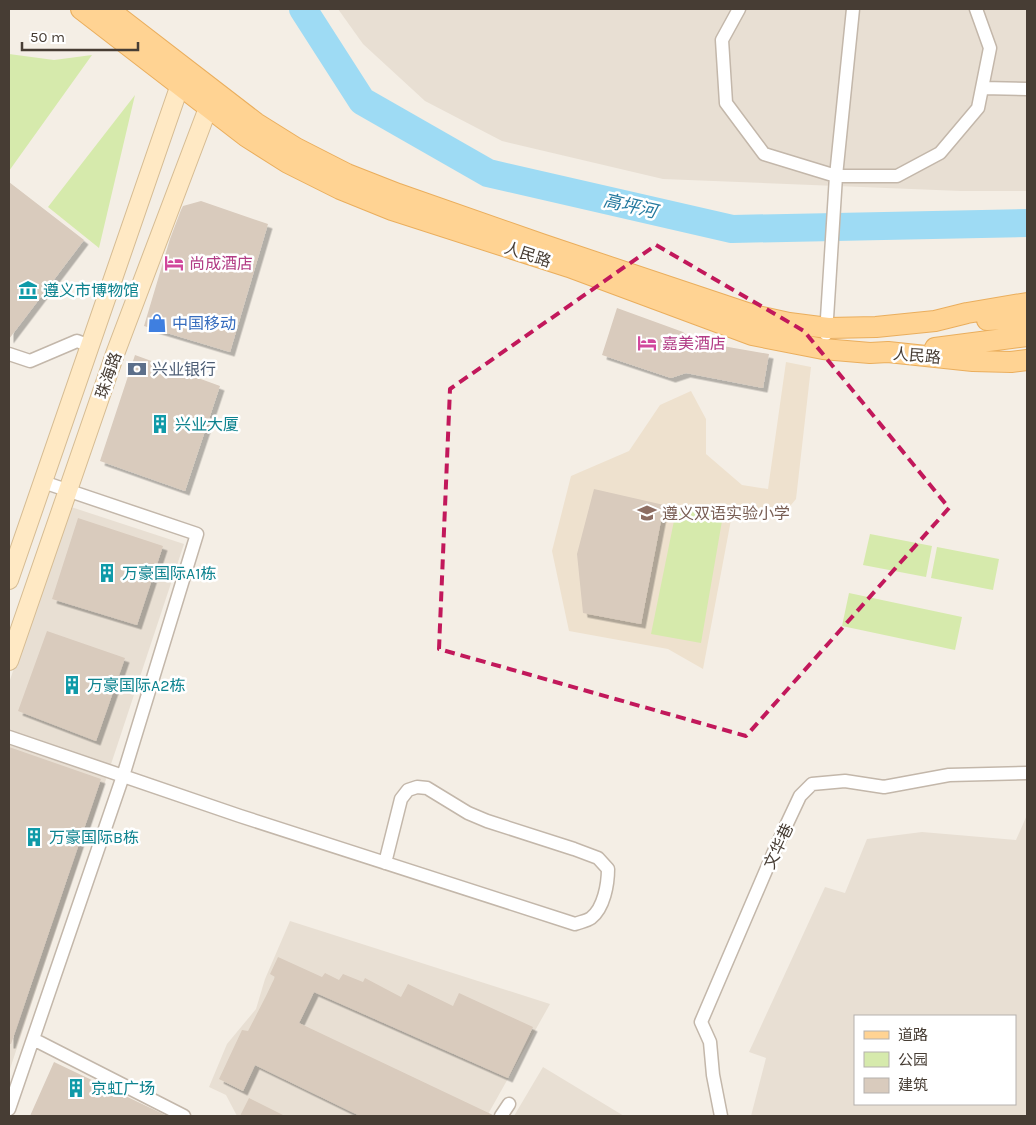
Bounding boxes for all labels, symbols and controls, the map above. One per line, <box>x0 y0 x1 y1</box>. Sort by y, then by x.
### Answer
scale bar <box>22 20 139 52</box>
text: 50 m <box>30 28 65 46</box>
water label: 高坪河 <box>601 189 662 223</box>
street label: 人民路 <box>502 238 554 271</box>
hotel icon: 尚成酒店 <box>163 252 185 274</box>
place label: 尚成酒店 <box>189 254 253 273</box>
museum icon: 遵义市博物馆 <box>17 279 39 301</box>
place label: 遵义市博物馆 <box>43 281 139 300</box>
shop icon: 中国移动 <box>146 312 168 334</box>
place label: 中国移动 <box>172 314 236 333</box>
hotel icon: 嘉美酒店 <box>636 332 658 354</box>
place label: 嘉美酒店 <box>662 334 726 353</box>
street label: 人民路 <box>892 344 942 367</box>
street label: 珠海路 <box>92 349 125 401</box>
bank icon: 兴业银行 <box>126 358 148 380</box>
place label: 兴业银行 <box>152 360 216 379</box>
building icon: 兴业大厦 <box>149 413 171 435</box>
place label: 兴业大厦 <box>175 415 239 434</box>
school or university icon: 遵义双语实验小学 <box>636 502 658 524</box>
place label: 遵义双语实验小学 <box>662 504 790 523</box>
building icon: 万豪国际A1栋 <box>96 562 118 584</box>
place label: 万豪国际A1栋 <box>122 564 216 583</box>
building icon: 万豪国际A2栋 <box>61 674 83 696</box>
place label: 万豪国际A2栋 <box>87 676 185 695</box>
street label: 文华巷 <box>760 820 797 872</box>
building icon: 万豪国际B栋 <box>23 826 45 848</box>
place label: 万豪国际B栋 <box>49 828 139 847</box>
legend <box>854 1015 1016 1105</box>
text: 道路 <box>898 1026 928 1044</box>
text: 公园 <box>898 1051 928 1069</box>
text: 建筑 <box>898 1076 928 1094</box>
building icon: 京虹广场 <box>65 1077 87 1099</box>
place label: 京虹广场 <box>91 1079 155 1098</box>

